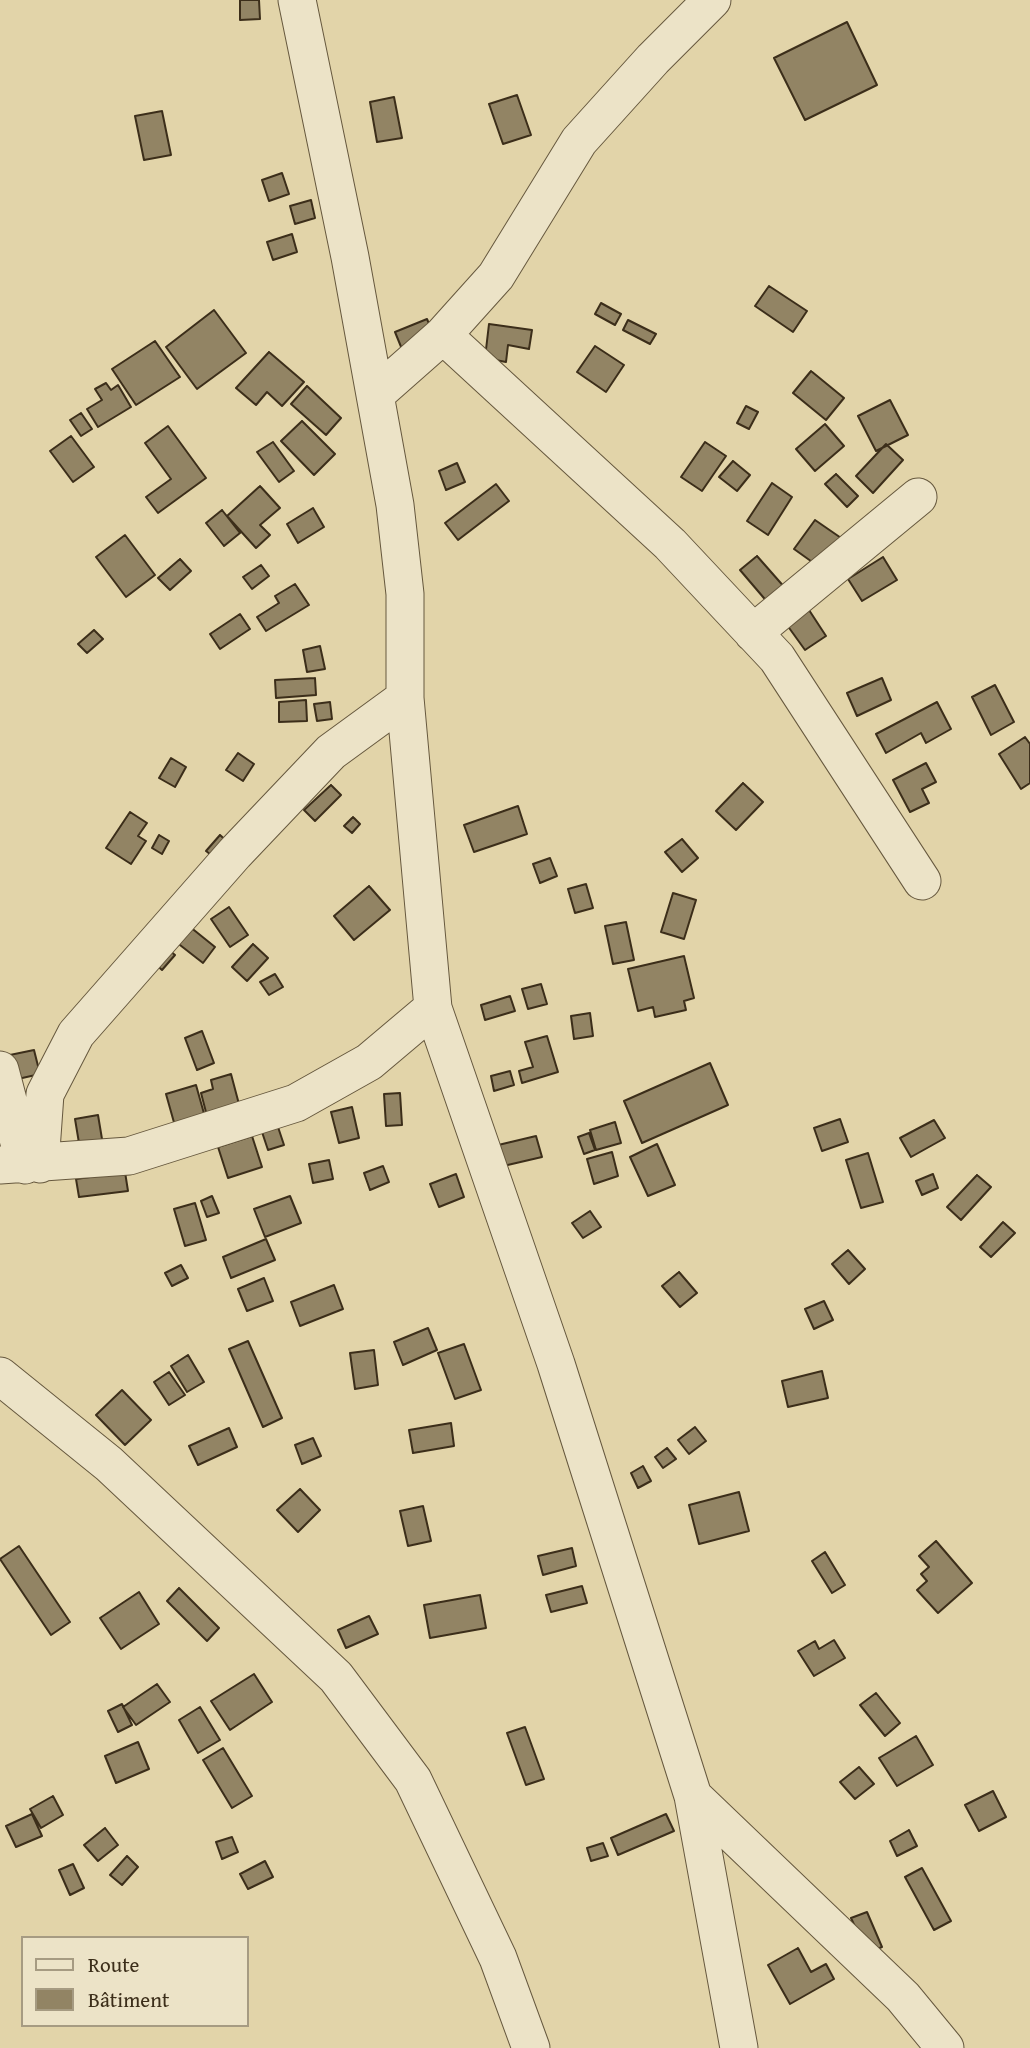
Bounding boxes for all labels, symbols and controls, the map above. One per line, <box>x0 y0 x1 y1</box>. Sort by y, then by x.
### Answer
legend <box>21 1936 248 2027</box>
text: Route <box>88 1949 139 1980</box>
text: Bâtiment <box>88 1984 169 2015</box>

